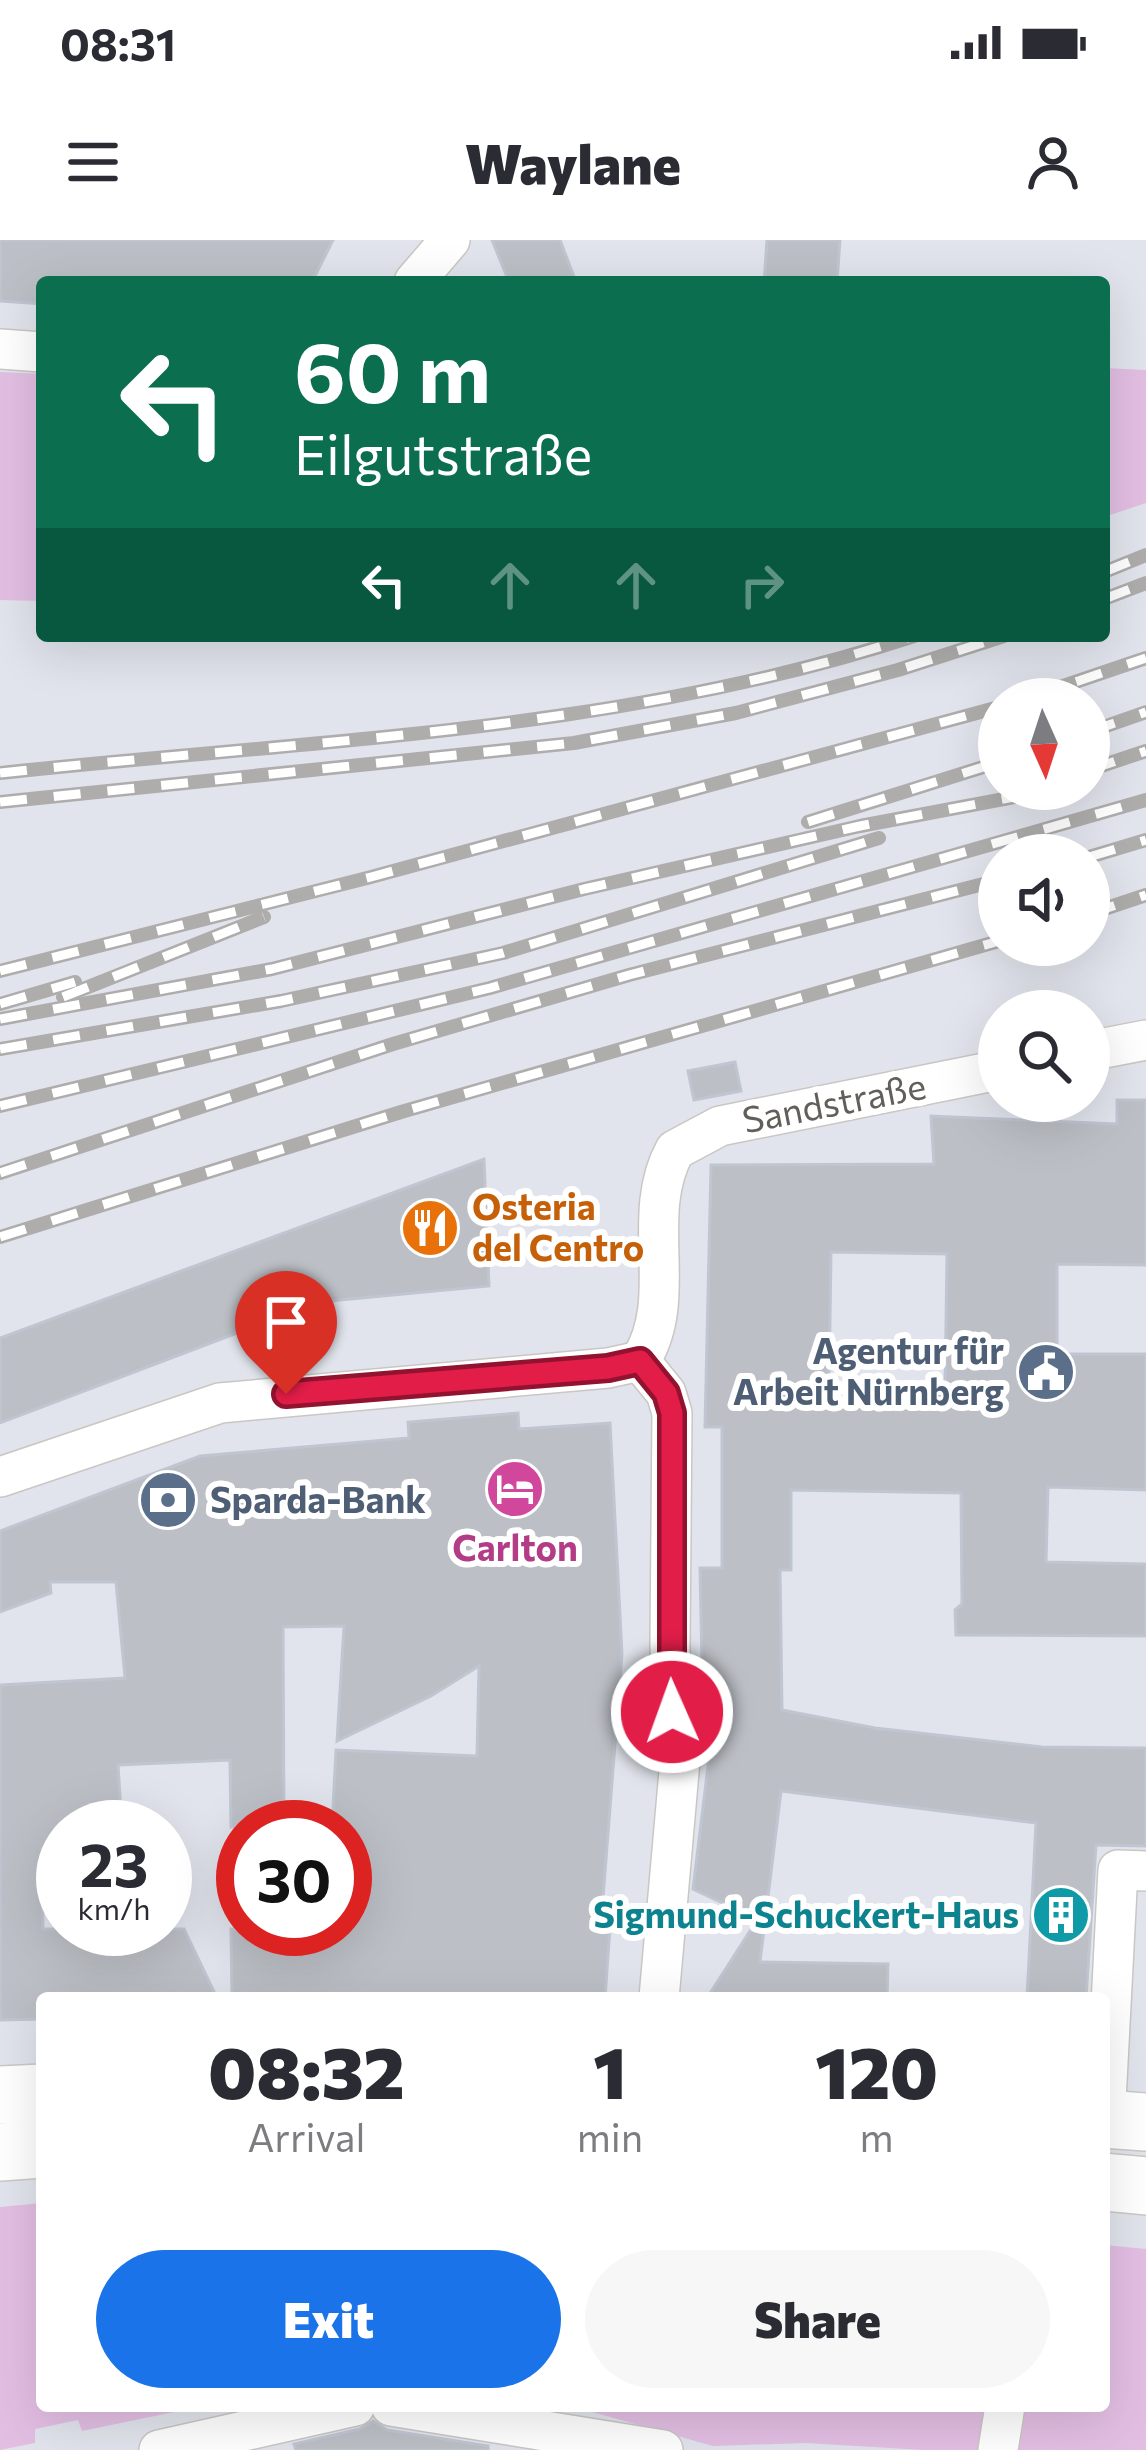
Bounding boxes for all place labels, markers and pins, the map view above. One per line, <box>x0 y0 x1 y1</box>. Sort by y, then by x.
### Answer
place label: Osteria del Centro <box>472 1183 644 1268</box>
restaurant icon: Osteria del Centro <box>399 1197 461 1259</box>
pin <box>235 1271 337 1394</box>
place label: Agentur für Arbeit Nürnberg <box>733 1327 1004 1412</box>
public building icon: Agentur für Arbeit Nürnberg <box>1015 1341 1077 1403</box>
hotel icon: Carlton <box>484 1458 546 1520</box>
bank icon: Sparda-Bank <box>137 1469 199 1531</box>
place label: Sparda-Bank <box>210 1476 426 1520</box>
place label: Carlton <box>452 1524 578 1568</box>
building icon: Sigmund-Schuckert-Haus <box>1030 1884 1092 1946</box>
place label: Sigmund-Schuckert-Haus <box>593 1891 1019 1935</box>

